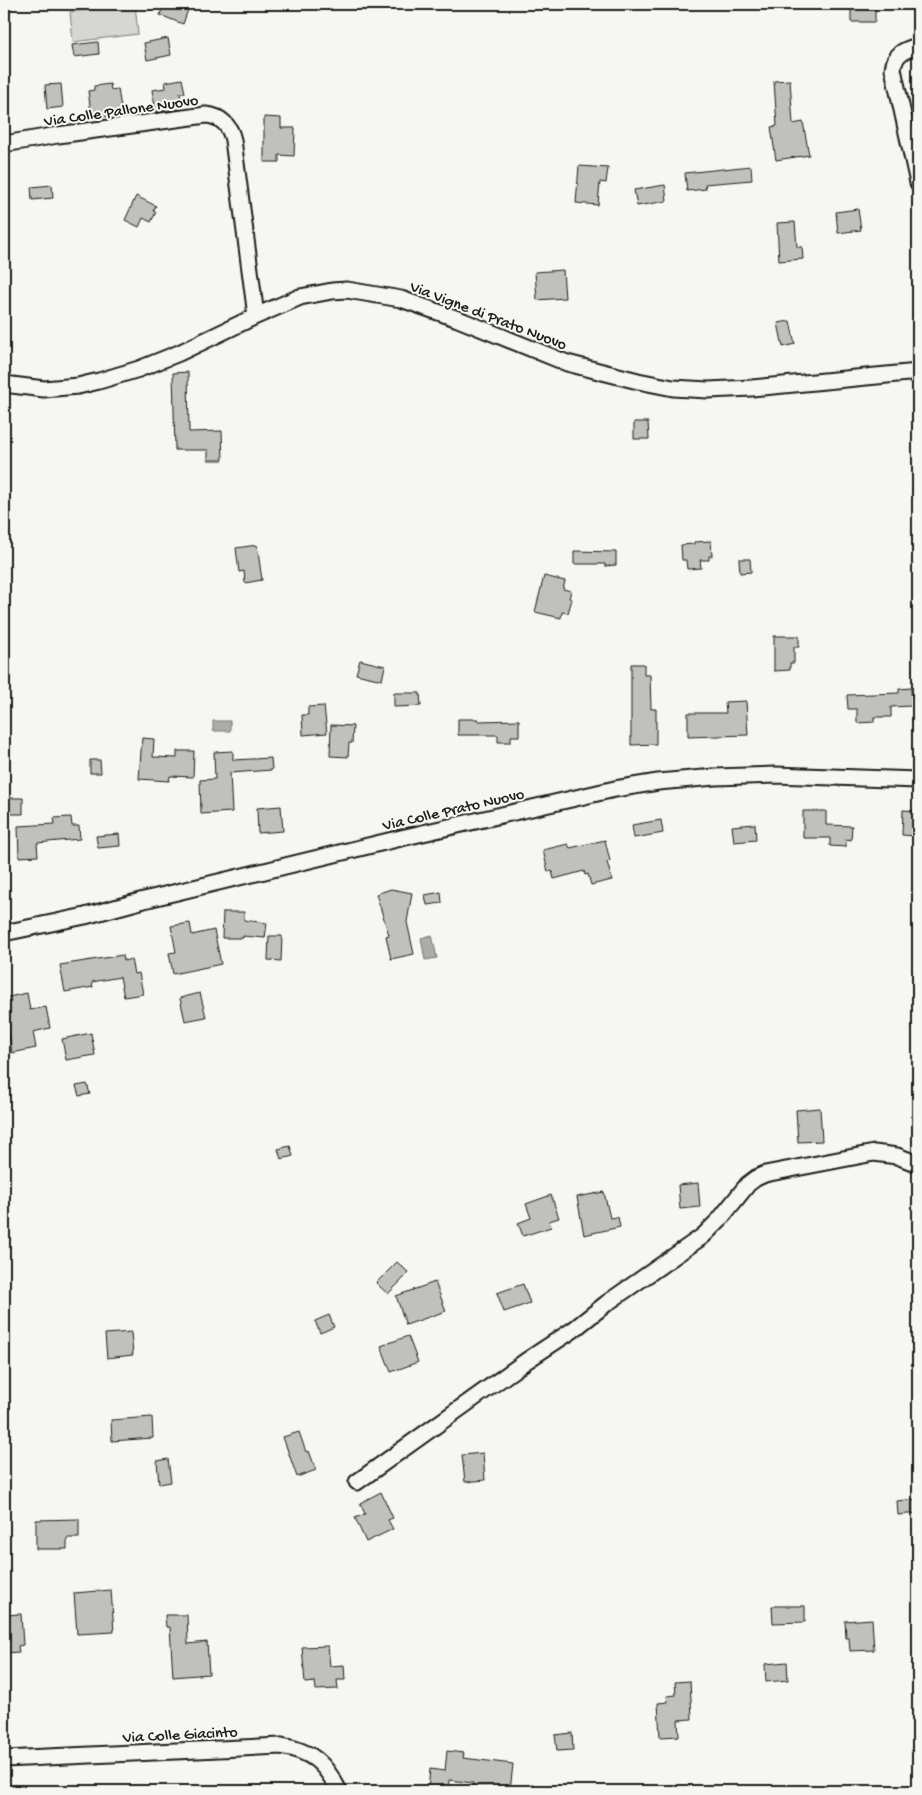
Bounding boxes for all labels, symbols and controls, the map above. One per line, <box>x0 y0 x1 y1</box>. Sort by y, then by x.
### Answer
street label: Via Colle Pallone Nuovo <box>42 92 200 133</box>
street label: Via Vigne di Prato Nuovo <box>406 278 569 356</box>
street label: Via Colle Prato Nuovo <box>380 786 526 837</box>
street label: Via Colle Giacinto <box>121 1724 238 1749</box>

